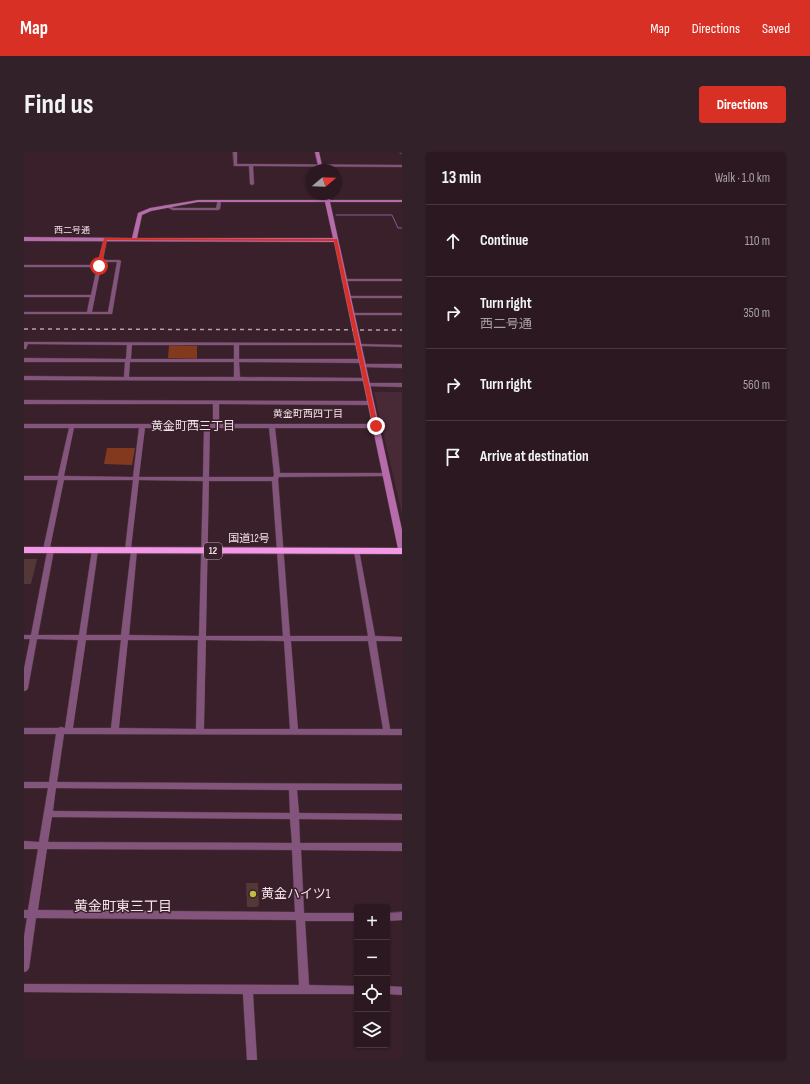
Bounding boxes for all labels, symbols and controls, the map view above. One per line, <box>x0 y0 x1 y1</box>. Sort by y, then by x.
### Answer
text: Map <box>20 17 48 40</box>
text: Map <box>650 20 670 37</box>
text: Directions <box>692 20 740 37</box>
text: Saved <box>762 20 790 37</box>
button: Directions <box>699 86 786 123</box>
text: Find us <box>24 88 93 121</box>
north arrow <box>306 164 342 200</box>
text: 13 min <box>442 168 481 188</box>
text: Walk · 1.0 km <box>715 170 770 186</box>
street label: 西二号通 <box>54 225 90 236</box>
icon: ahead <box>442 230 464 252</box>
text: Continue <box>480 231 529 250</box>
text: 110 m <box>745 233 770 249</box>
route start <box>90 257 108 275</box>
text: Turn right <box>480 294 532 313</box>
icon: right <box>442 302 464 324</box>
text: 350 m <box>743 305 770 321</box>
text: 西二号通 <box>480 316 532 332</box>
icon: right <box>442 374 464 396</box>
text: Turn right <box>480 375 532 394</box>
text: 560 m <box>743 377 770 393</box>
district label: 黄金町西四丁目 <box>273 408 343 420</box>
route end <box>367 417 385 435</box>
district label: 黄金町西三丁目 <box>151 419 235 434</box>
icon: arrive <box>442 446 464 468</box>
text: Arrive at destination <box>480 447 589 466</box>
street label: 国道12号 <box>228 532 270 545</box>
road number: 12 <box>204 543 222 559</box>
place label: 黄金ハイツ1 <box>261 886 331 902</box>
marker: 黄金ハイツ1 <box>248 889 258 899</box>
district label: 黄金町東三丁目 <box>74 898 172 915</box>
map controls <box>354 904 390 1048</box>
button: + <box>354 904 390 940</box>
button: − <box>354 940 390 976</box>
button: locate <box>354 976 390 1012</box>
button: layers <box>354 1012 390 1048</box>

